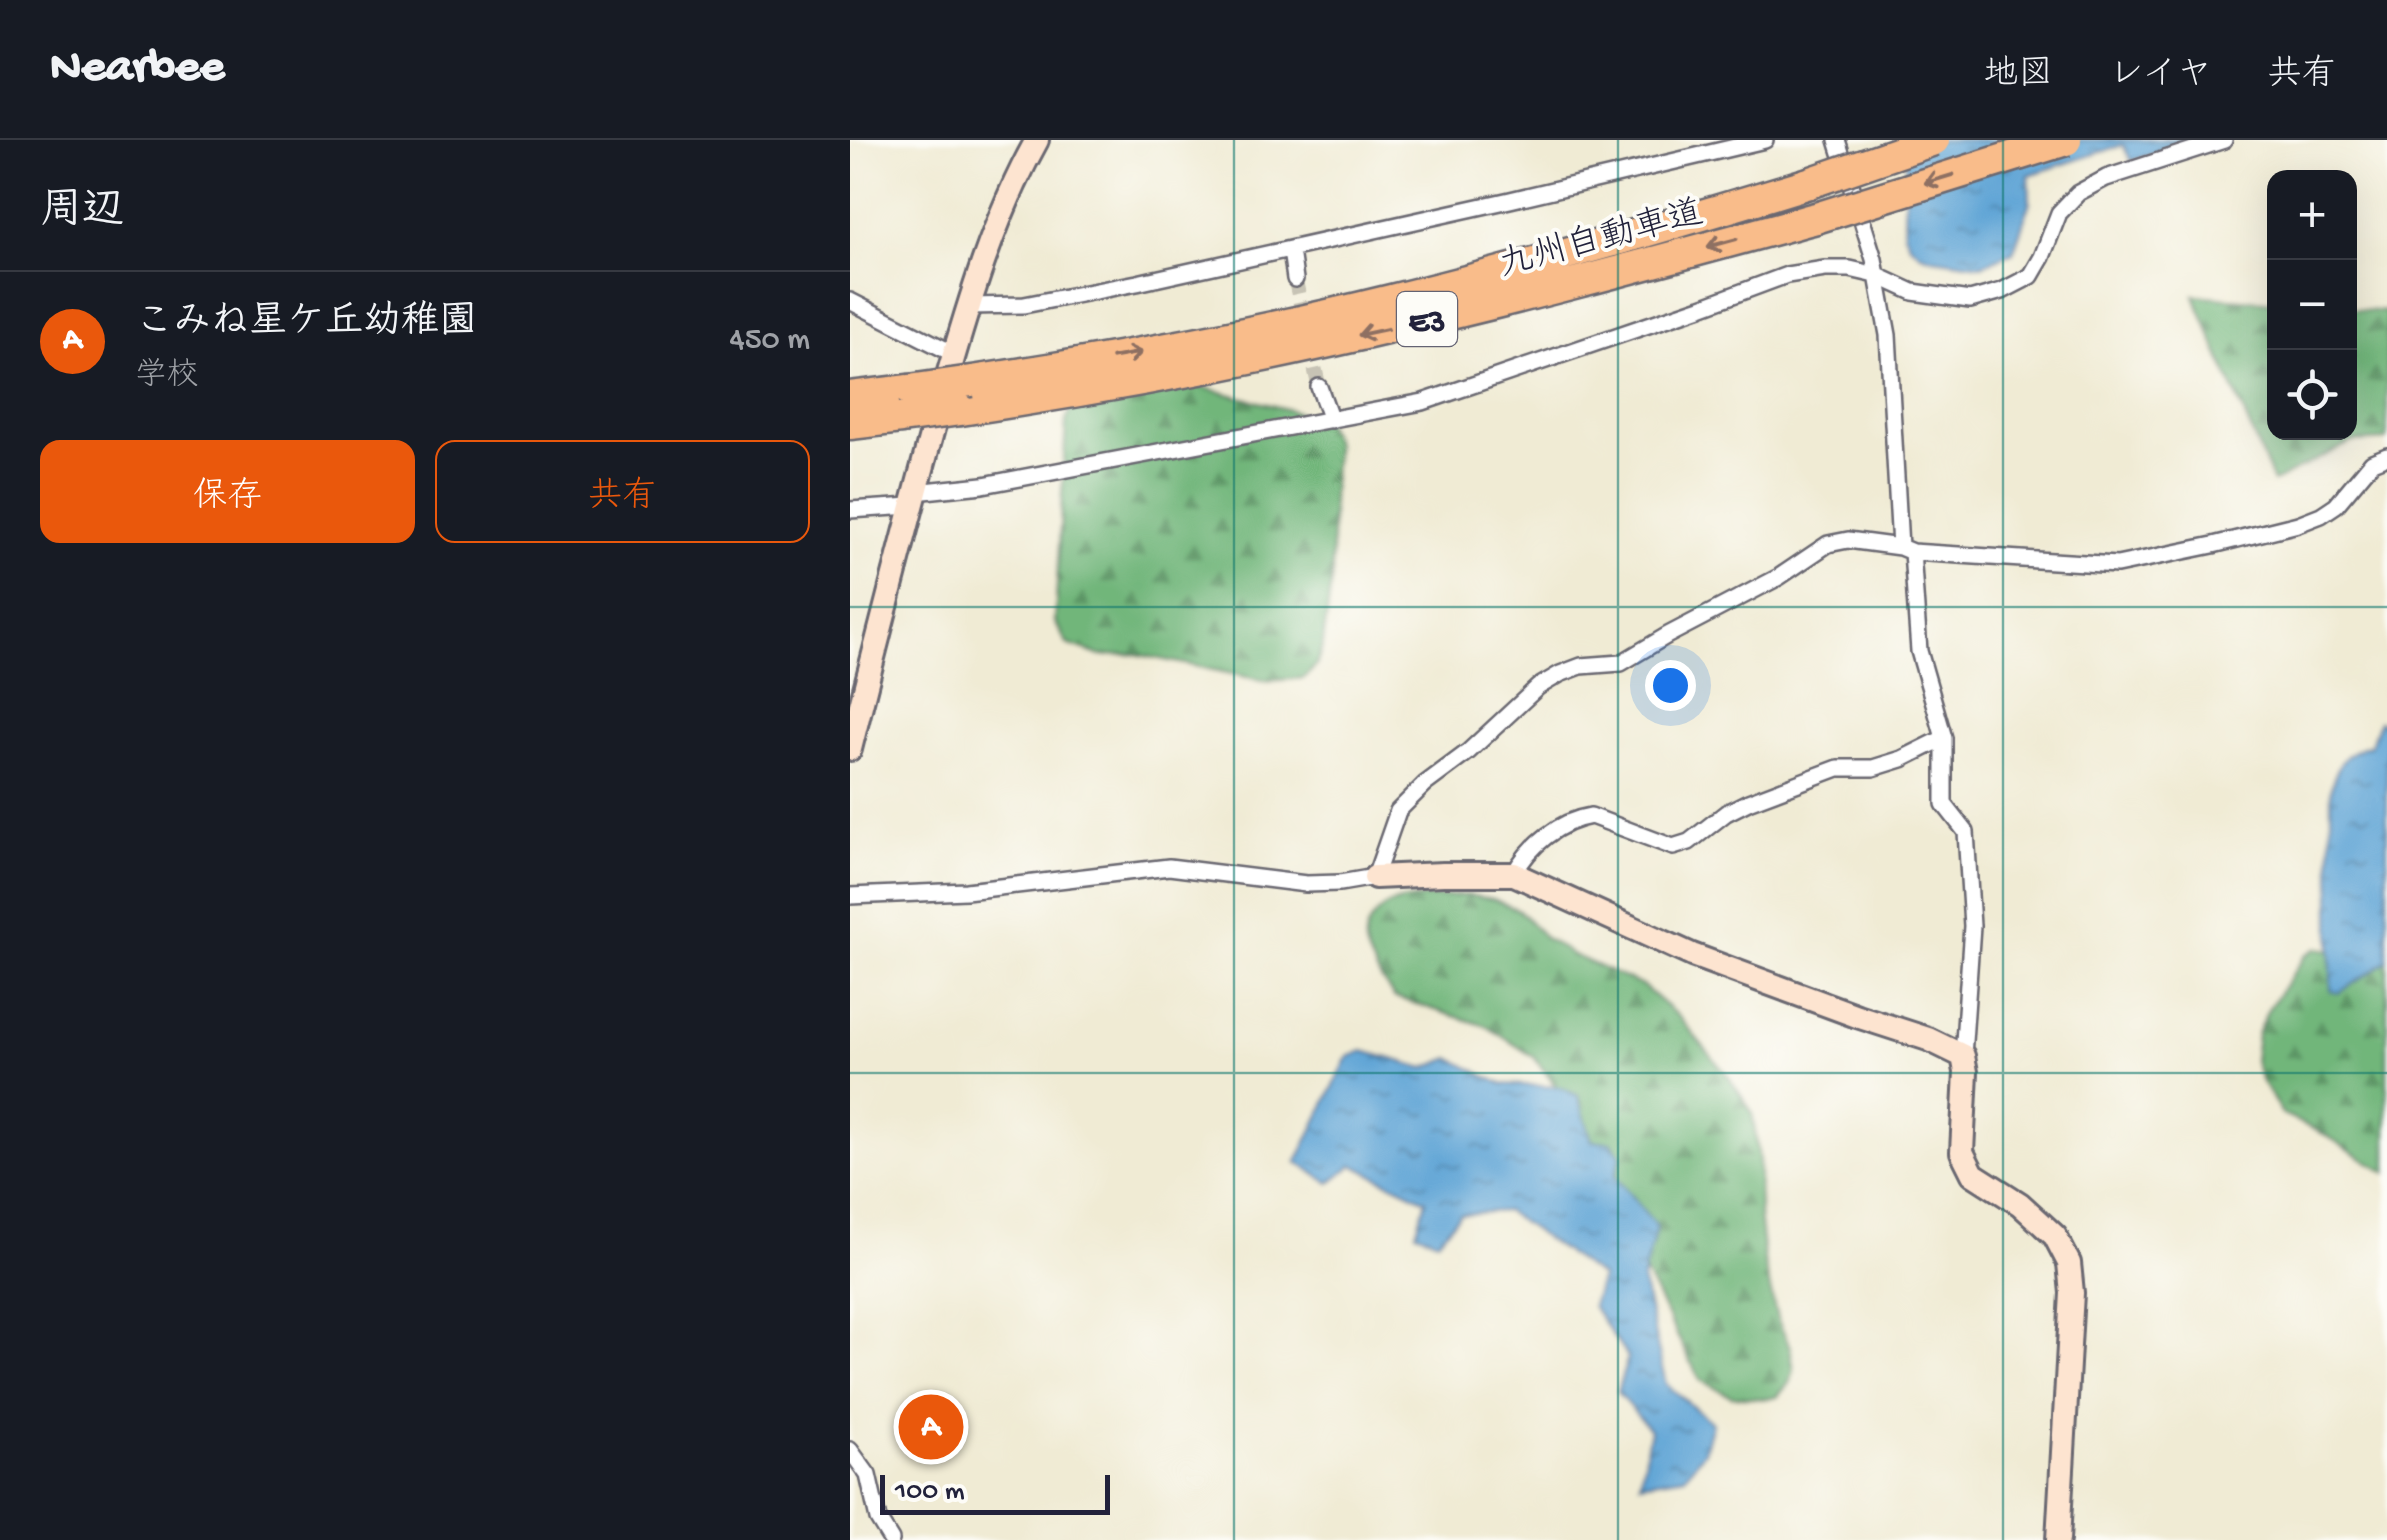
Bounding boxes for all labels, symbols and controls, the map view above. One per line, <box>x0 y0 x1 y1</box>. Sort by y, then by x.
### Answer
text: Nearbee <box>50 41 225 98</box>
text: 地図 <box>1983 56 2053 97</box>
text: レイヤ <box>2108 56 2212 97</box>
text: 共有 <box>2267 56 2337 97</box>
map controls <box>2267 170 2357 440</box>
button: + <box>2267 170 2357 260</box>
one-way arrow <box>1924 172 1956 190</box>
text: 周辺 <box>40 189 124 238</box>
street label: 九州自動車道 <box>1494 192 1708 288</box>
one-way arrow <box>1707 235 1738 254</box>
button: − <box>2267 260 2357 350</box>
road number: E3 <box>1397 292 1457 346</box>
text: こみね星ケ丘幼稚園 <box>135 302 477 346</box>
text: A <box>63 322 82 360</box>
text: 450 m <box>730 322 810 360</box>
one-way arrow <box>1358 324 1390 343</box>
one-way arrow <box>1110 345 1143 364</box>
button: locate <box>2267 350 2357 440</box>
text: 学校 <box>135 358 199 396</box>
button: 保存 <box>40 440 415 543</box>
button: 共有 <box>435 440 810 543</box>
your location <box>1645 660 1696 711</box>
pin: A <box>898 1390 964 1464</box>
scale bar <box>880 1470 1110 1514</box>
text: 100 m <box>895 1476 965 1509</box>

